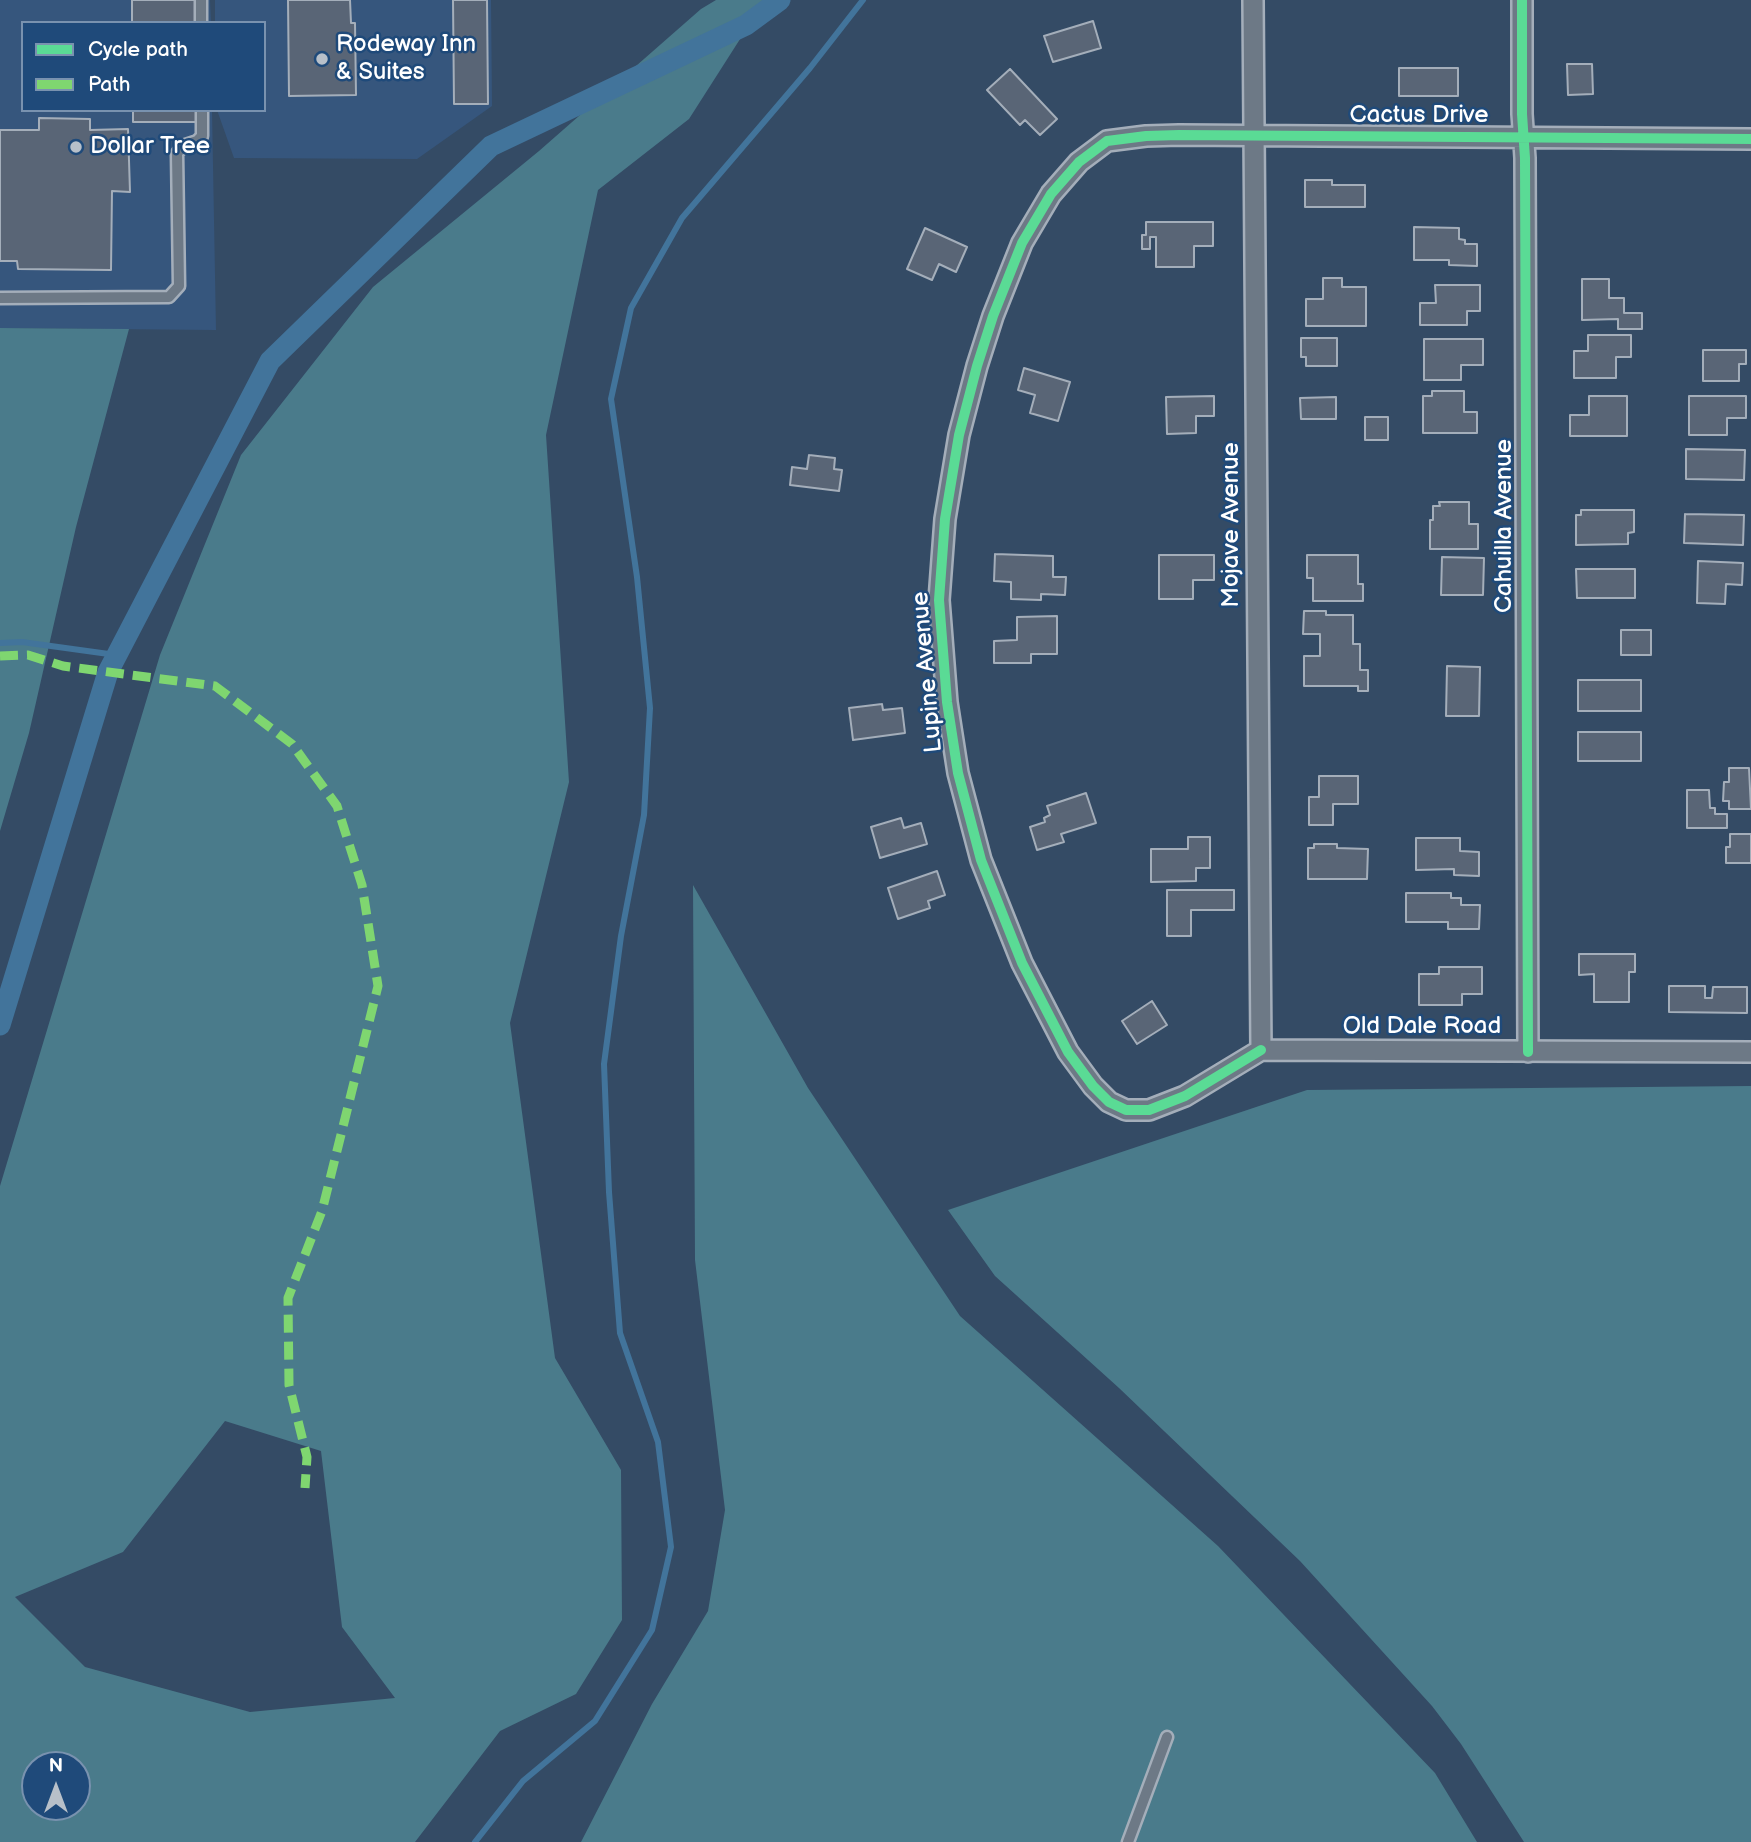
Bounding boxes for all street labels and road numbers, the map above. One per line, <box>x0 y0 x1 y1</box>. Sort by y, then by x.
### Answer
street label: Cactus Drive <box>1350 102 1488 130</box>
street label: Cahuilla Avenue <box>1491 439 1519 613</box>
street label: Mojave Avenue <box>1218 442 1246 608</box>
street label: Lupine Avenue <box>907 590 949 754</box>
street label: Old Dale Road <box>1343 1013 1501 1041</box>

